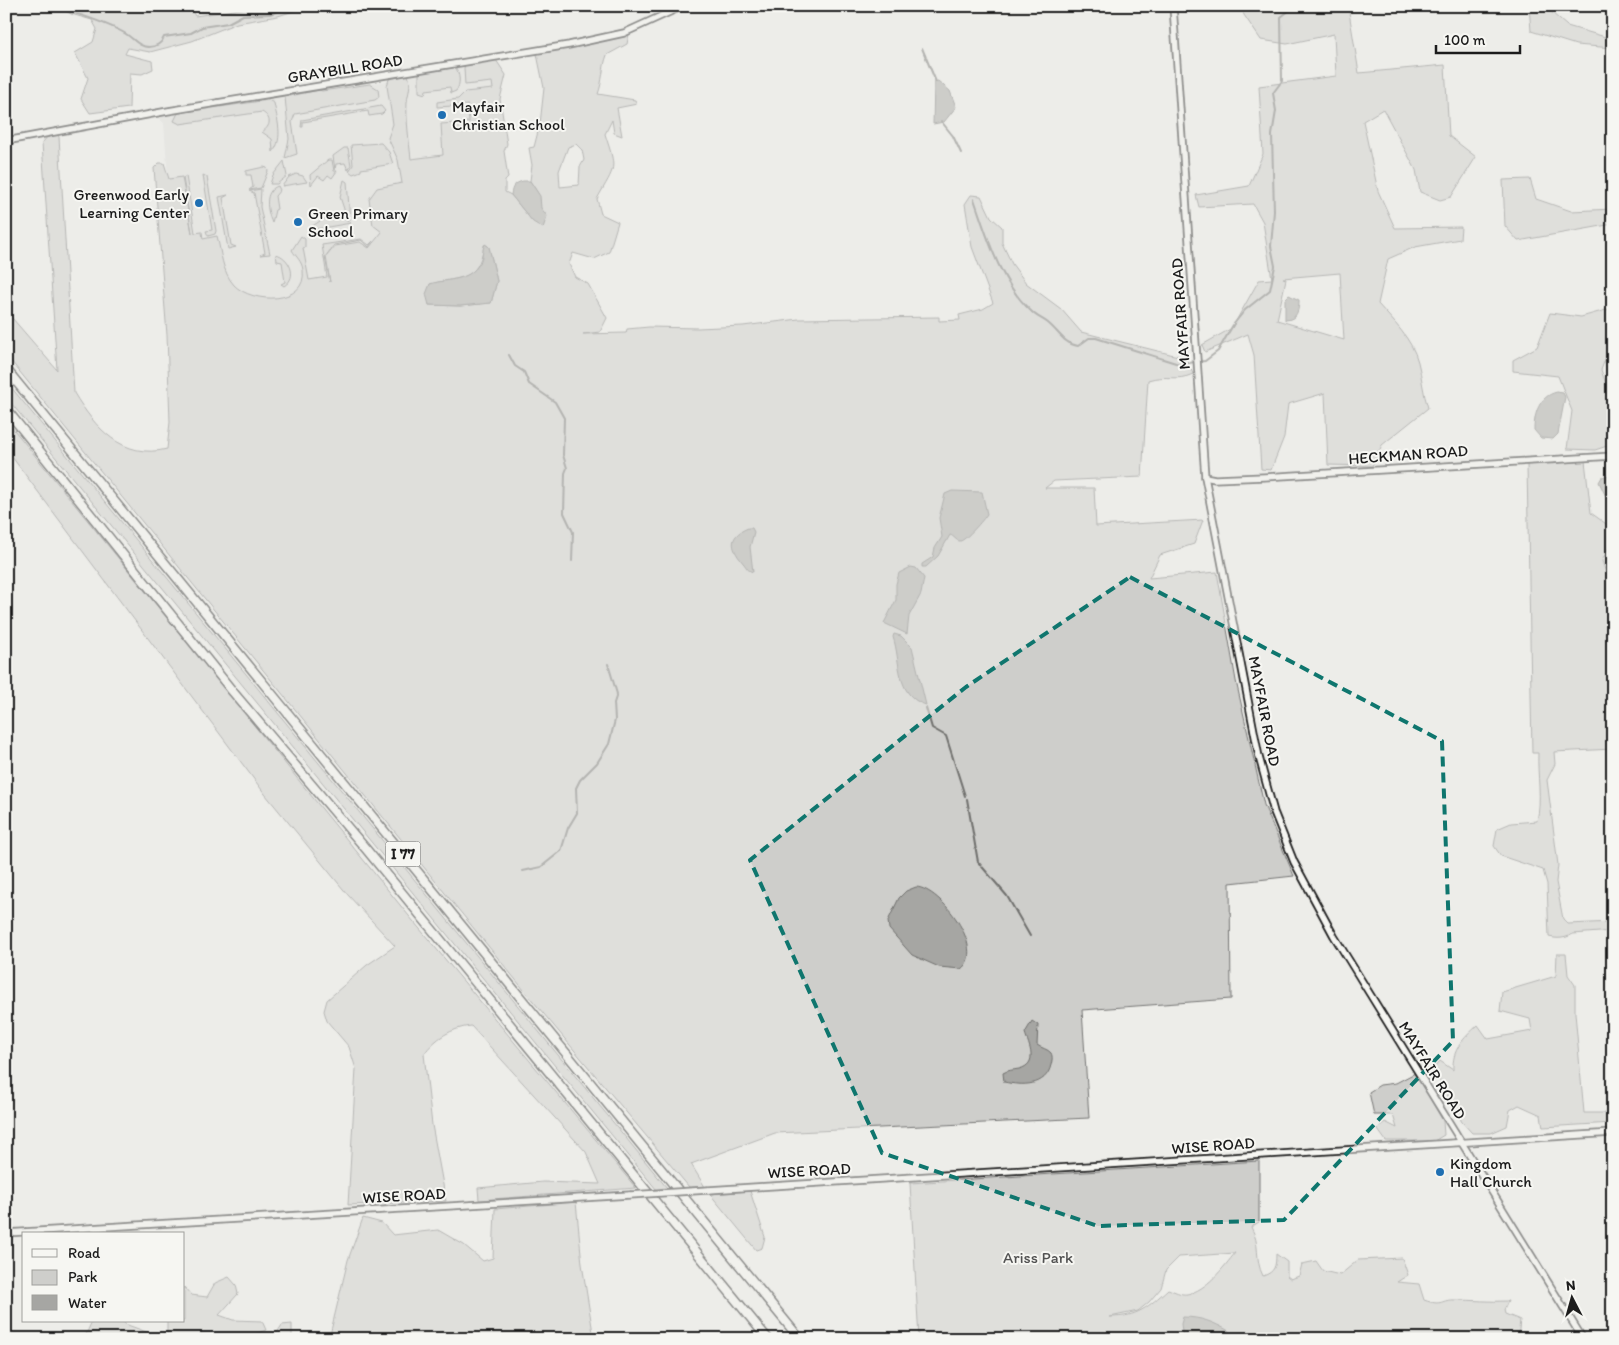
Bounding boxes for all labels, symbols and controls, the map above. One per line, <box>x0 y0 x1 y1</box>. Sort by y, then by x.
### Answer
scale bar <box>1436 22 1520 54</box>
text: 100 m <box>1444 31 1486 49</box>
street label: GRAYBILL ROAD <box>286 50 404 87</box>
place label: Mayfair Christian School <box>452 97 565 134</box>
marker: Mayfair Christian School <box>436 109 448 121</box>
place label: Greenwood Early Learning Center <box>73 185 190 222</box>
marker: Greenwood Early Learning Center <box>193 197 205 209</box>
place label: Green Primary School <box>308 204 408 241</box>
marker: Green Primary School <box>292 216 304 228</box>
street label: MAYFAIR ROAD <box>1167 258 1194 370</box>
street label: HECKMAN ROAD <box>1348 441 1469 468</box>
street label: MAYFAIR ROAD <box>1245 654 1285 768</box>
road number: I 77 <box>386 842 420 866</box>
street label: MAYFAIR ROAD <box>1395 1018 1470 1123</box>
street label: WISE ROAD <box>1171 1133 1256 1158</box>
place label: Kingdom Hall Church <box>1450 1154 1532 1191</box>
street label: WISE ROAD <box>767 1159 852 1182</box>
marker: Kingdom Hall Church <box>1434 1166 1446 1178</box>
street label: WISE ROAD <box>362 1184 447 1207</box>
legend <box>22 1232 185 1322</box>
text: Road <box>68 1244 101 1262</box>
park label: Ariss Park <box>1003 1248 1073 1267</box>
text: Park <box>68 1268 98 1286</box>
north arrow <box>1546 1272 1596 1322</box>
text: N <box>1565 1277 1576 1295</box>
text: Water <box>68 1294 107 1312</box>

